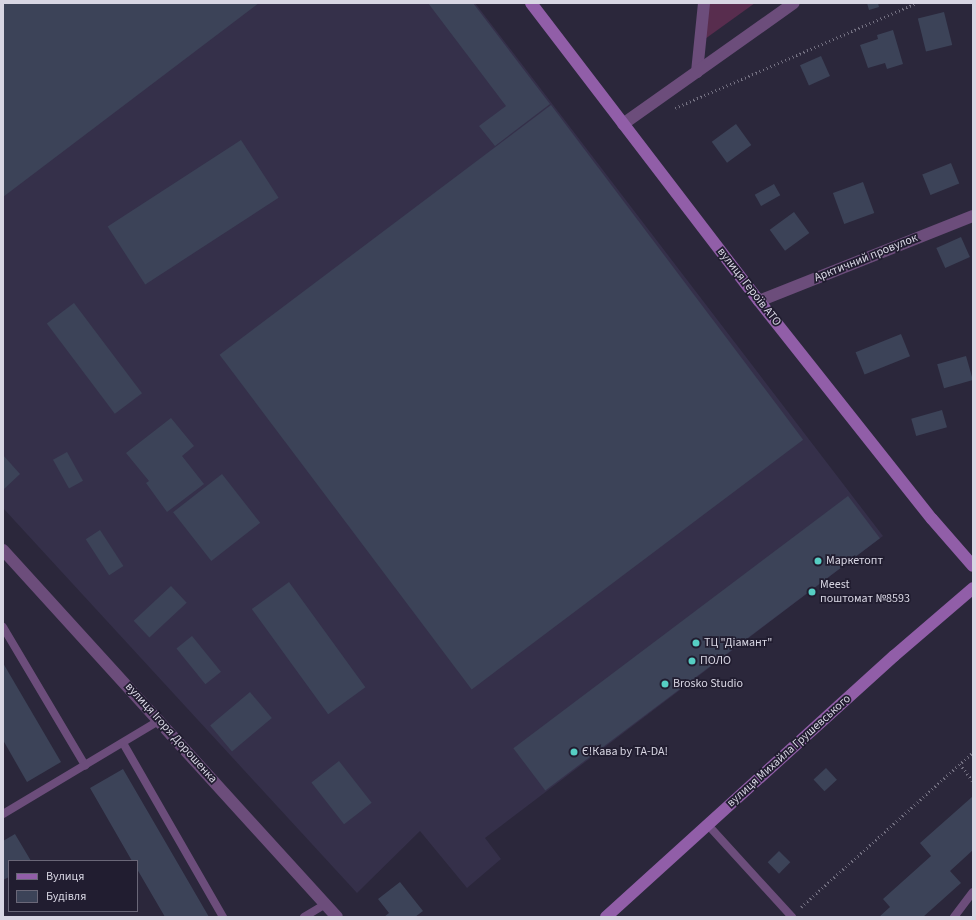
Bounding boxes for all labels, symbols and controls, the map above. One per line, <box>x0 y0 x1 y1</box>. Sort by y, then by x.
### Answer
street label: Арктичний провулок <box>812 231 920 285</box>
street label: вулиця Героїв АТО <box>714 245 784 329</box>
place label: Маркетопт <box>826 554 883 568</box>
marker: Маркетопт <box>813 556 823 566</box>
place label: Meest поштомат №8593 <box>820 578 910 606</box>
marker: Meest поштомат №8593 <box>807 587 817 597</box>
place label: ТЦ "Діамант" <box>704 636 772 650</box>
marker: ТЦ "Діамант" <box>691 638 701 648</box>
place label: ПОЛО <box>700 654 731 668</box>
marker: ПОЛО <box>687 656 697 666</box>
place label: Brosko Studio <box>673 677 743 691</box>
marker: Brosko Studio <box>660 679 670 689</box>
street label: вулиця Ігоря Дорошенка <box>122 680 220 786</box>
street label: вулиця Михайла Грушевського <box>724 692 854 810</box>
place label: Є!Кава by TA-DA! <box>582 745 668 759</box>
marker: Є!Кава by TA-DA! <box>569 747 579 757</box>
legend <box>8 860 138 912</box>
text: Вулиця <box>46 868 84 885</box>
text: Будівля <box>46 888 86 905</box>

